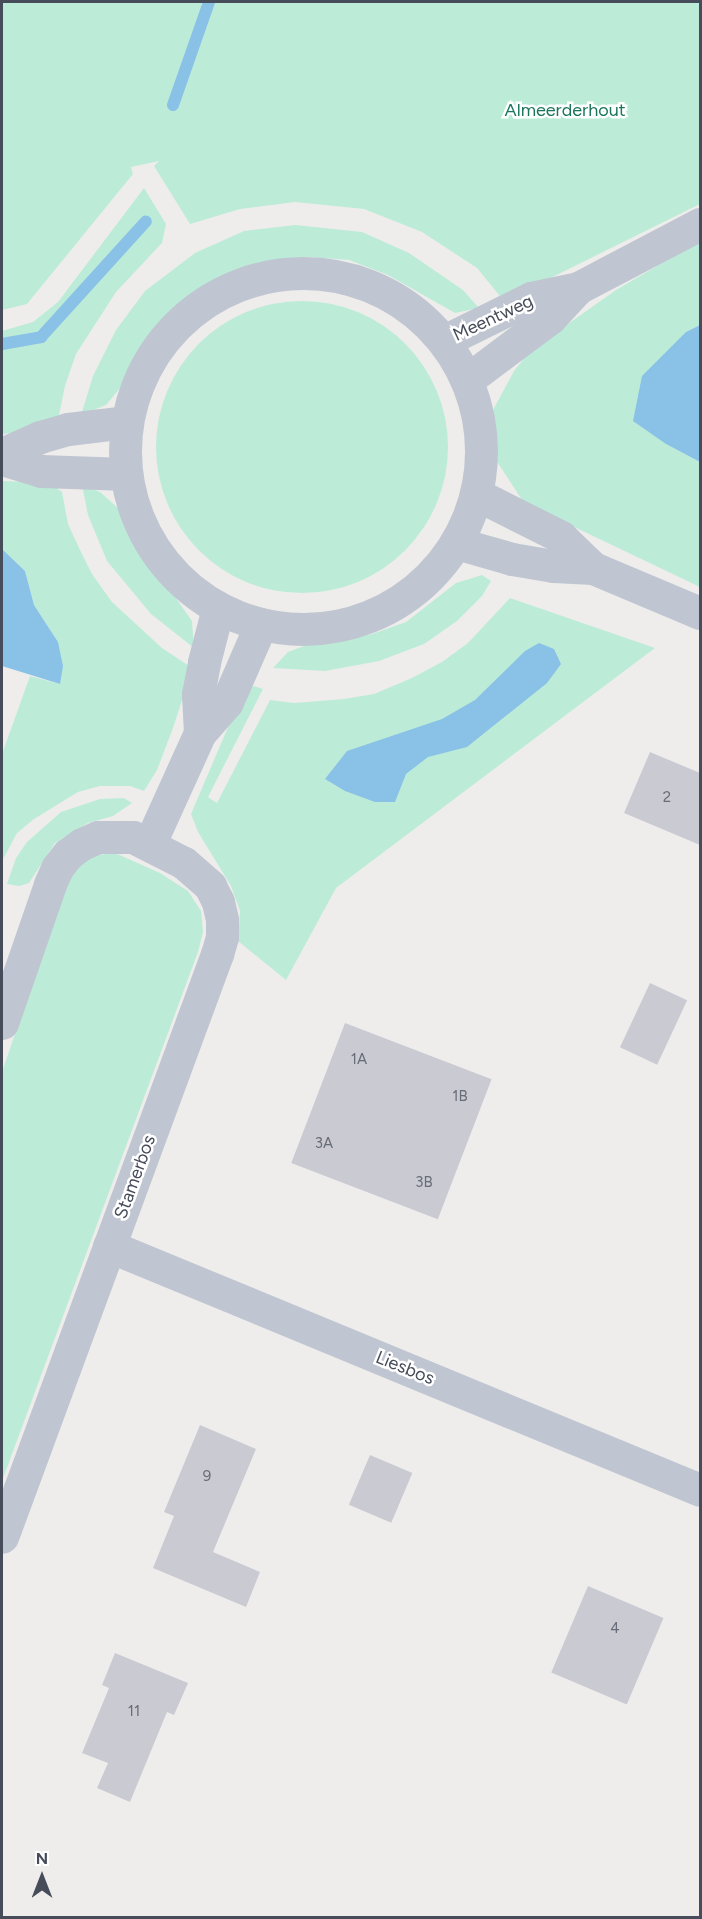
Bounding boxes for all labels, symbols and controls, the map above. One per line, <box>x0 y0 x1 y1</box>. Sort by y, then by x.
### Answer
park label: Almeerderhout <box>505 99 625 121</box>
street label: Meentweg <box>449 290 537 346</box>
house number: 2 <box>663 789 671 807</box>
house number: 1A <box>351 1051 367 1069</box>
house number: 1B <box>452 1088 468 1106</box>
street label: Stamerbos <box>110 1132 160 1222</box>
house number: 3A <box>315 1135 333 1153</box>
house number: 3B <box>415 1174 433 1192</box>
street label: Liesbos <box>373 1347 437 1389</box>
house number: 9 <box>203 1468 211 1486</box>
house number: 4 <box>610 1620 620 1638</box>
house number: 11 <box>128 1703 140 1721</box>
north arrow <box>12 1847 72 1907</box>
text: N <box>36 1849 48 1868</box>

